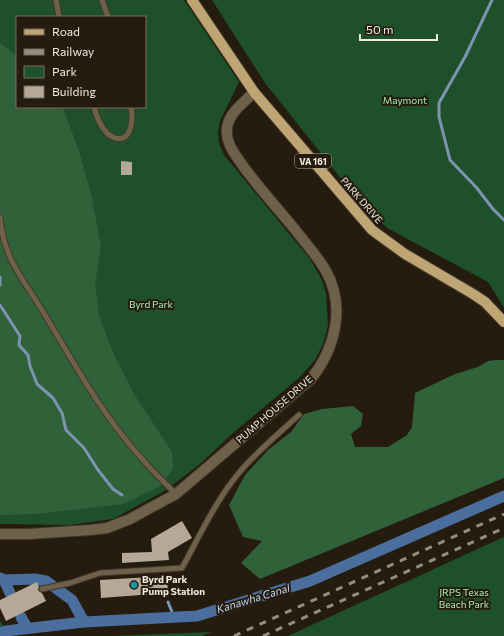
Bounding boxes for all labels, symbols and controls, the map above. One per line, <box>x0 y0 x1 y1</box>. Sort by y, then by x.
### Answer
legend <box>16 16 146 108</box>
scale bar <box>360 16 437 42</box>
text: 50 m <box>366 22 394 36</box>
text: Road <box>52 24 80 38</box>
text: Railway <box>52 44 94 58</box>
text: Park <box>52 64 78 78</box>
text: Building <box>52 84 96 98</box>
park label: Maymont <box>383 94 427 106</box>
road number: VA 161 <box>295 154 331 168</box>
street label: PARK DRIVE <box>339 174 385 226</box>
park label: Byrd Park <box>129 298 174 310</box>
street label: PUMP HOUSE DRIVE <box>233 372 315 446</box>
place label: Byrd Park Pump Station <box>142 573 205 597</box>
marker: Byrd Park Pump Station <box>129 580 139 590</box>
water label: Kanawha Canal <box>215 581 291 615</box>
park label: JRPS Texas Beach Park <box>439 586 490 610</box>

